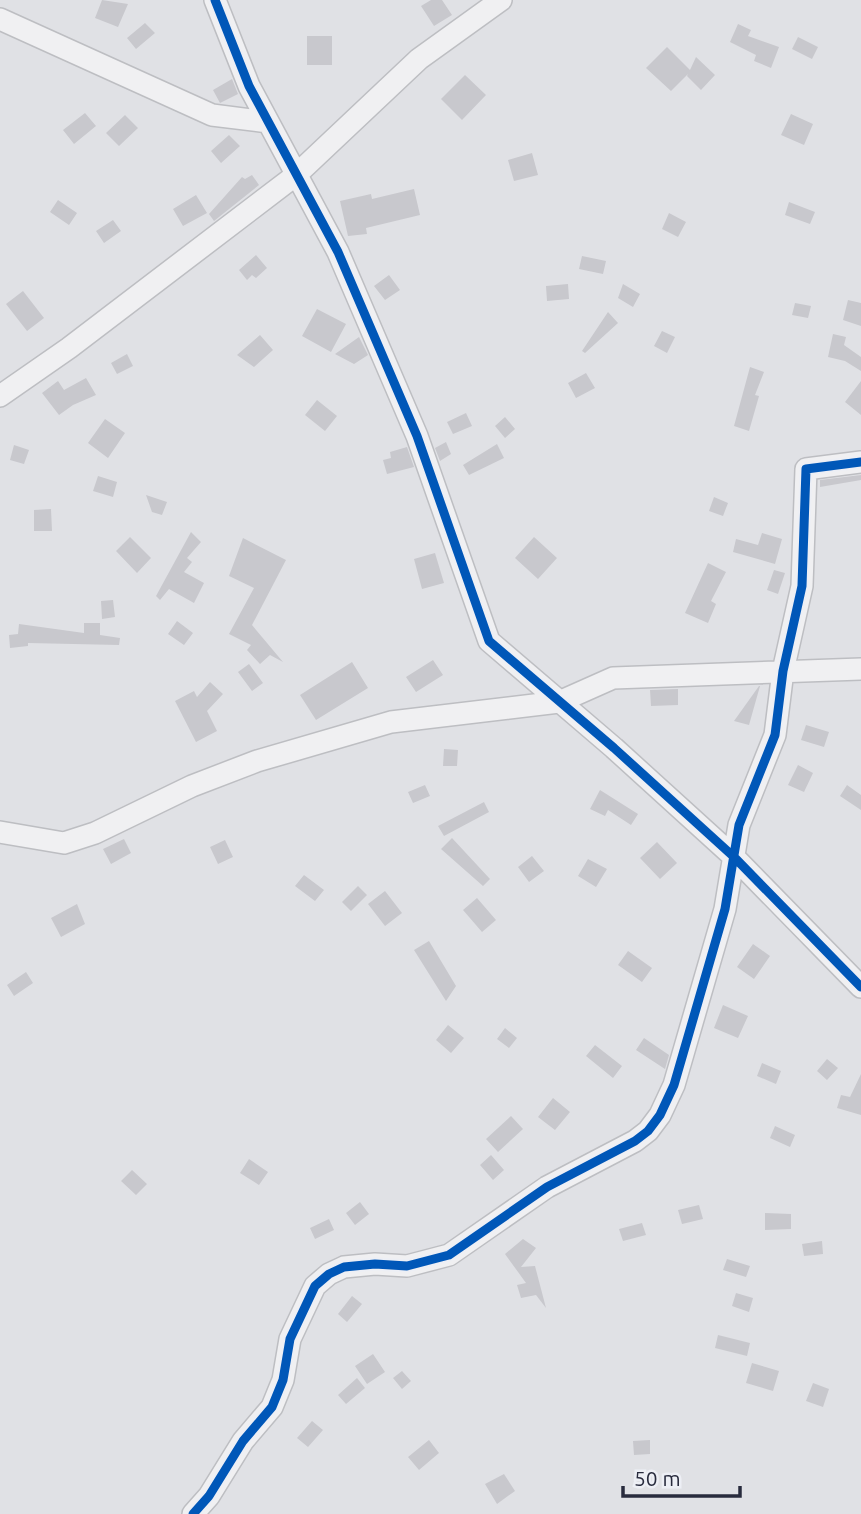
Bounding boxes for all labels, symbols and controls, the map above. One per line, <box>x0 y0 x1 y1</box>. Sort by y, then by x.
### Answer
scale bar <box>623 1454 740 1498</box>
text: 50 m <box>634 1466 681 1490</box>

